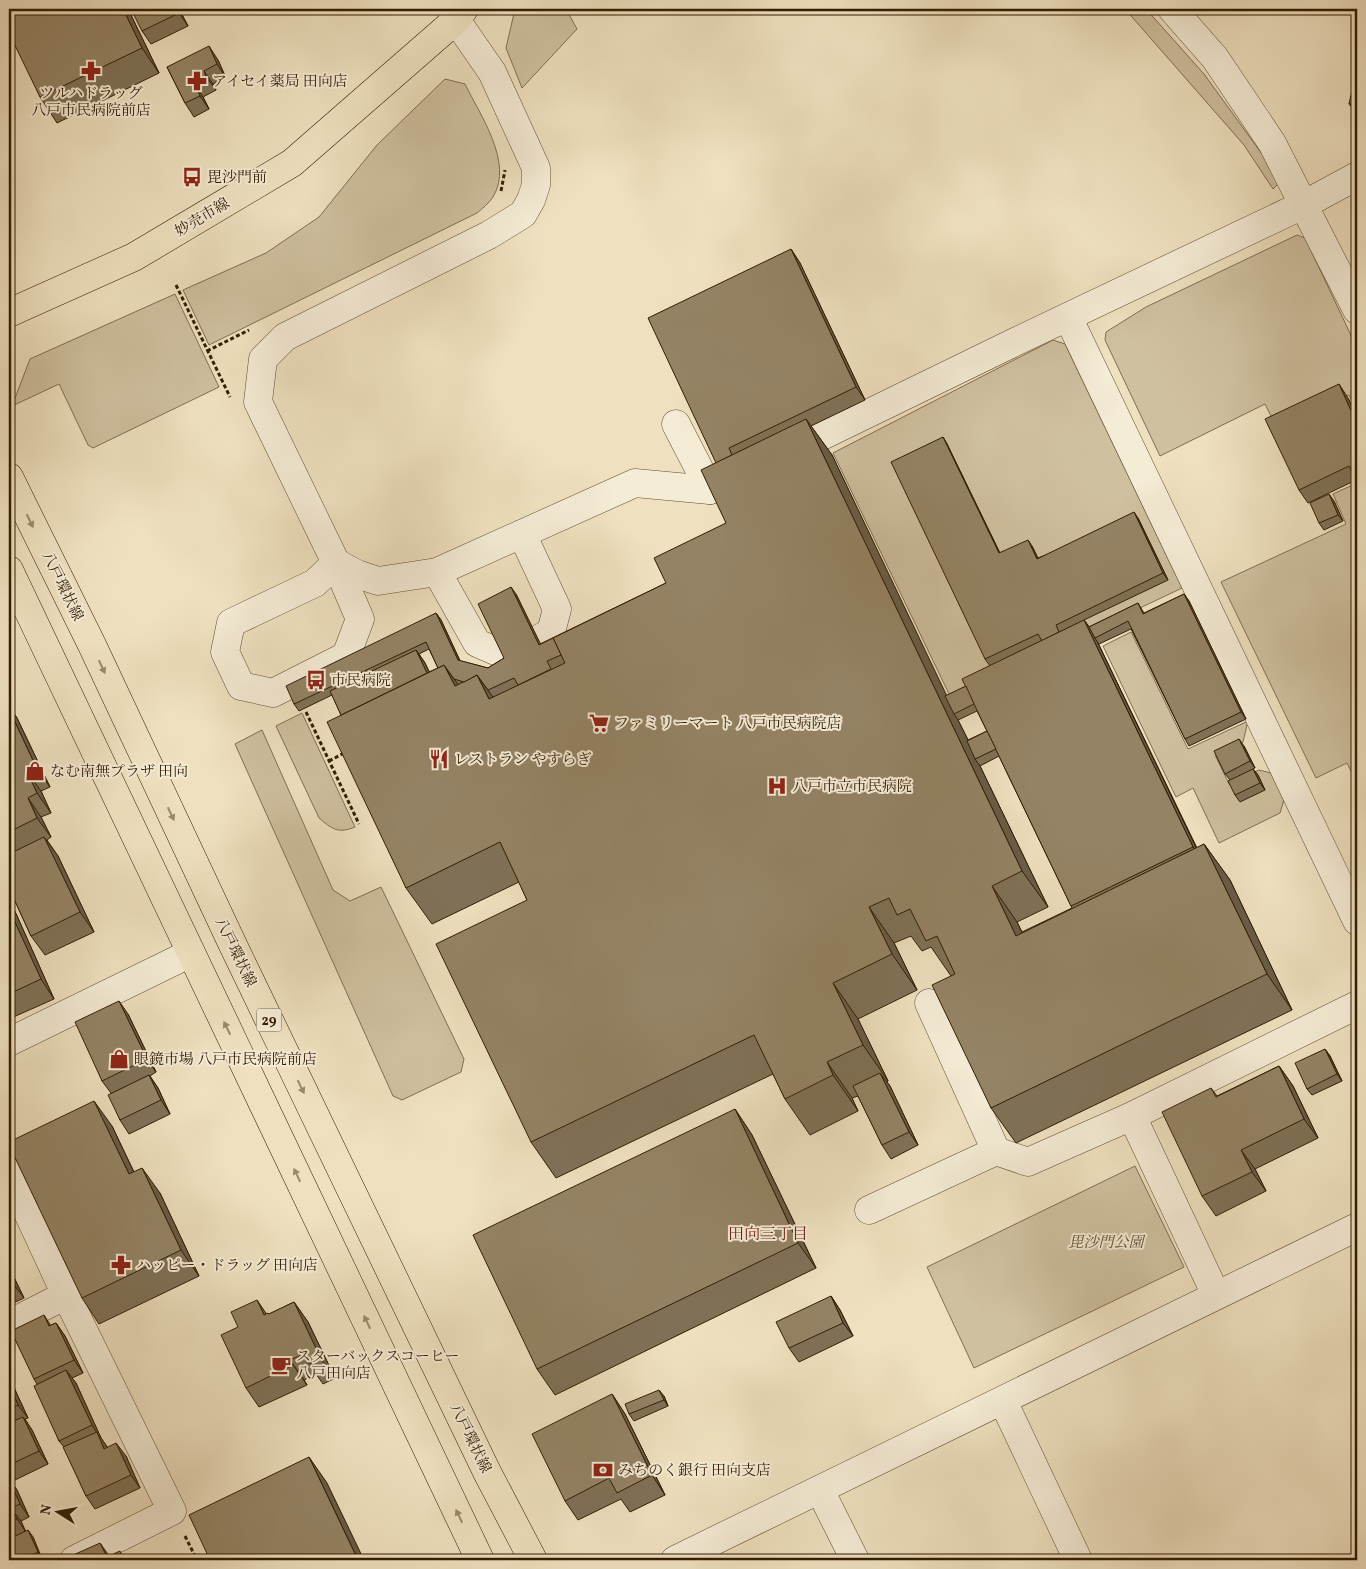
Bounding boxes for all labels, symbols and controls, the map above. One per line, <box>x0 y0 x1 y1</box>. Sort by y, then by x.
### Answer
pharmacy icon: ツルハドラッグ 八戸市民病院前店 <box>80 60 102 82</box>
pharmacy icon: アイセイ薬局 田向店 <box>186 70 208 92</box>
place label: アイセイ薬局 田向店 <box>212 72 348 93</box>
place label: ツルハドラッグ 八戸市民病院前店 <box>31 84 151 122</box>
bus stop icon: 毘沙門前 <box>181 166 203 188</box>
place label: 毘沙門前 <box>207 168 267 189</box>
street label: 妙売市線 <box>172 194 234 243</box>
one-way arrow <box>27 514 35 528</box>
street label: 八戸環状線 <box>36 548 88 625</box>
one-way arrow <box>99 660 107 674</box>
bus stop icon: 市民病院 <box>305 669 327 691</box>
place label: 市民病院 <box>331 671 391 692</box>
supermarket icon: ファミリーマート 八戸市民病院店 <box>588 712 610 734</box>
place label: ファミリーマート 八戸市民病院店 <box>614 714 842 735</box>
restaurant icon: レストラン やすらぎ <box>428 748 450 770</box>
place label: レストラン やすらぎ <box>454 750 592 771</box>
shop icon: なむ南無プラザ 田向 <box>24 760 46 782</box>
place label: なむ南無プラザ 田向 <box>50 762 188 783</box>
hospital icon: 八戸市立市民病院 <box>766 775 788 797</box>
place label: 八戸市立市民病院 <box>792 777 912 798</box>
one-way arrow <box>167 807 175 821</box>
street label: 八戸環状線 <box>209 914 261 991</box>
road number: 29 <box>256 1008 282 1032</box>
one-way arrow <box>223 1021 231 1035</box>
shop icon: 眼鏡市場 八戸市民病院前店 <box>108 1048 130 1070</box>
place label: 眼鏡市場 八戸市民病院前店 <box>134 1050 317 1071</box>
one-way arrow <box>297 1080 305 1094</box>
one-way arrow <box>293 1168 301 1182</box>
district label: 田向三丁目 <box>728 1224 808 1246</box>
park label: 毘沙門公園 <box>1068 1233 1146 1254</box>
pharmacy icon: ハッピー・ドラッグ 田向店 <box>110 1254 132 1276</box>
place label: ハッピー・ドラッグ 田向店 <box>136 1256 318 1277</box>
one-way arrow <box>362 1315 370 1329</box>
place label: スターバックスコーヒー 八戸田向店 <box>296 1347 460 1385</box>
cafe icon: スターバックスコーヒー 八戸田向店 <box>270 1354 292 1376</box>
street label: 八戸環状線 <box>444 1400 496 1477</box>
bank icon: みちのく銀行 田向支店 <box>592 1459 614 1481</box>
place label: みちのく銀行 田向支店 <box>618 1461 771 1482</box>
north arrow <box>32 1486 82 1536</box>
text: N <box>36 1503 57 1517</box>
one-way arrow <box>454 1509 462 1523</box>

